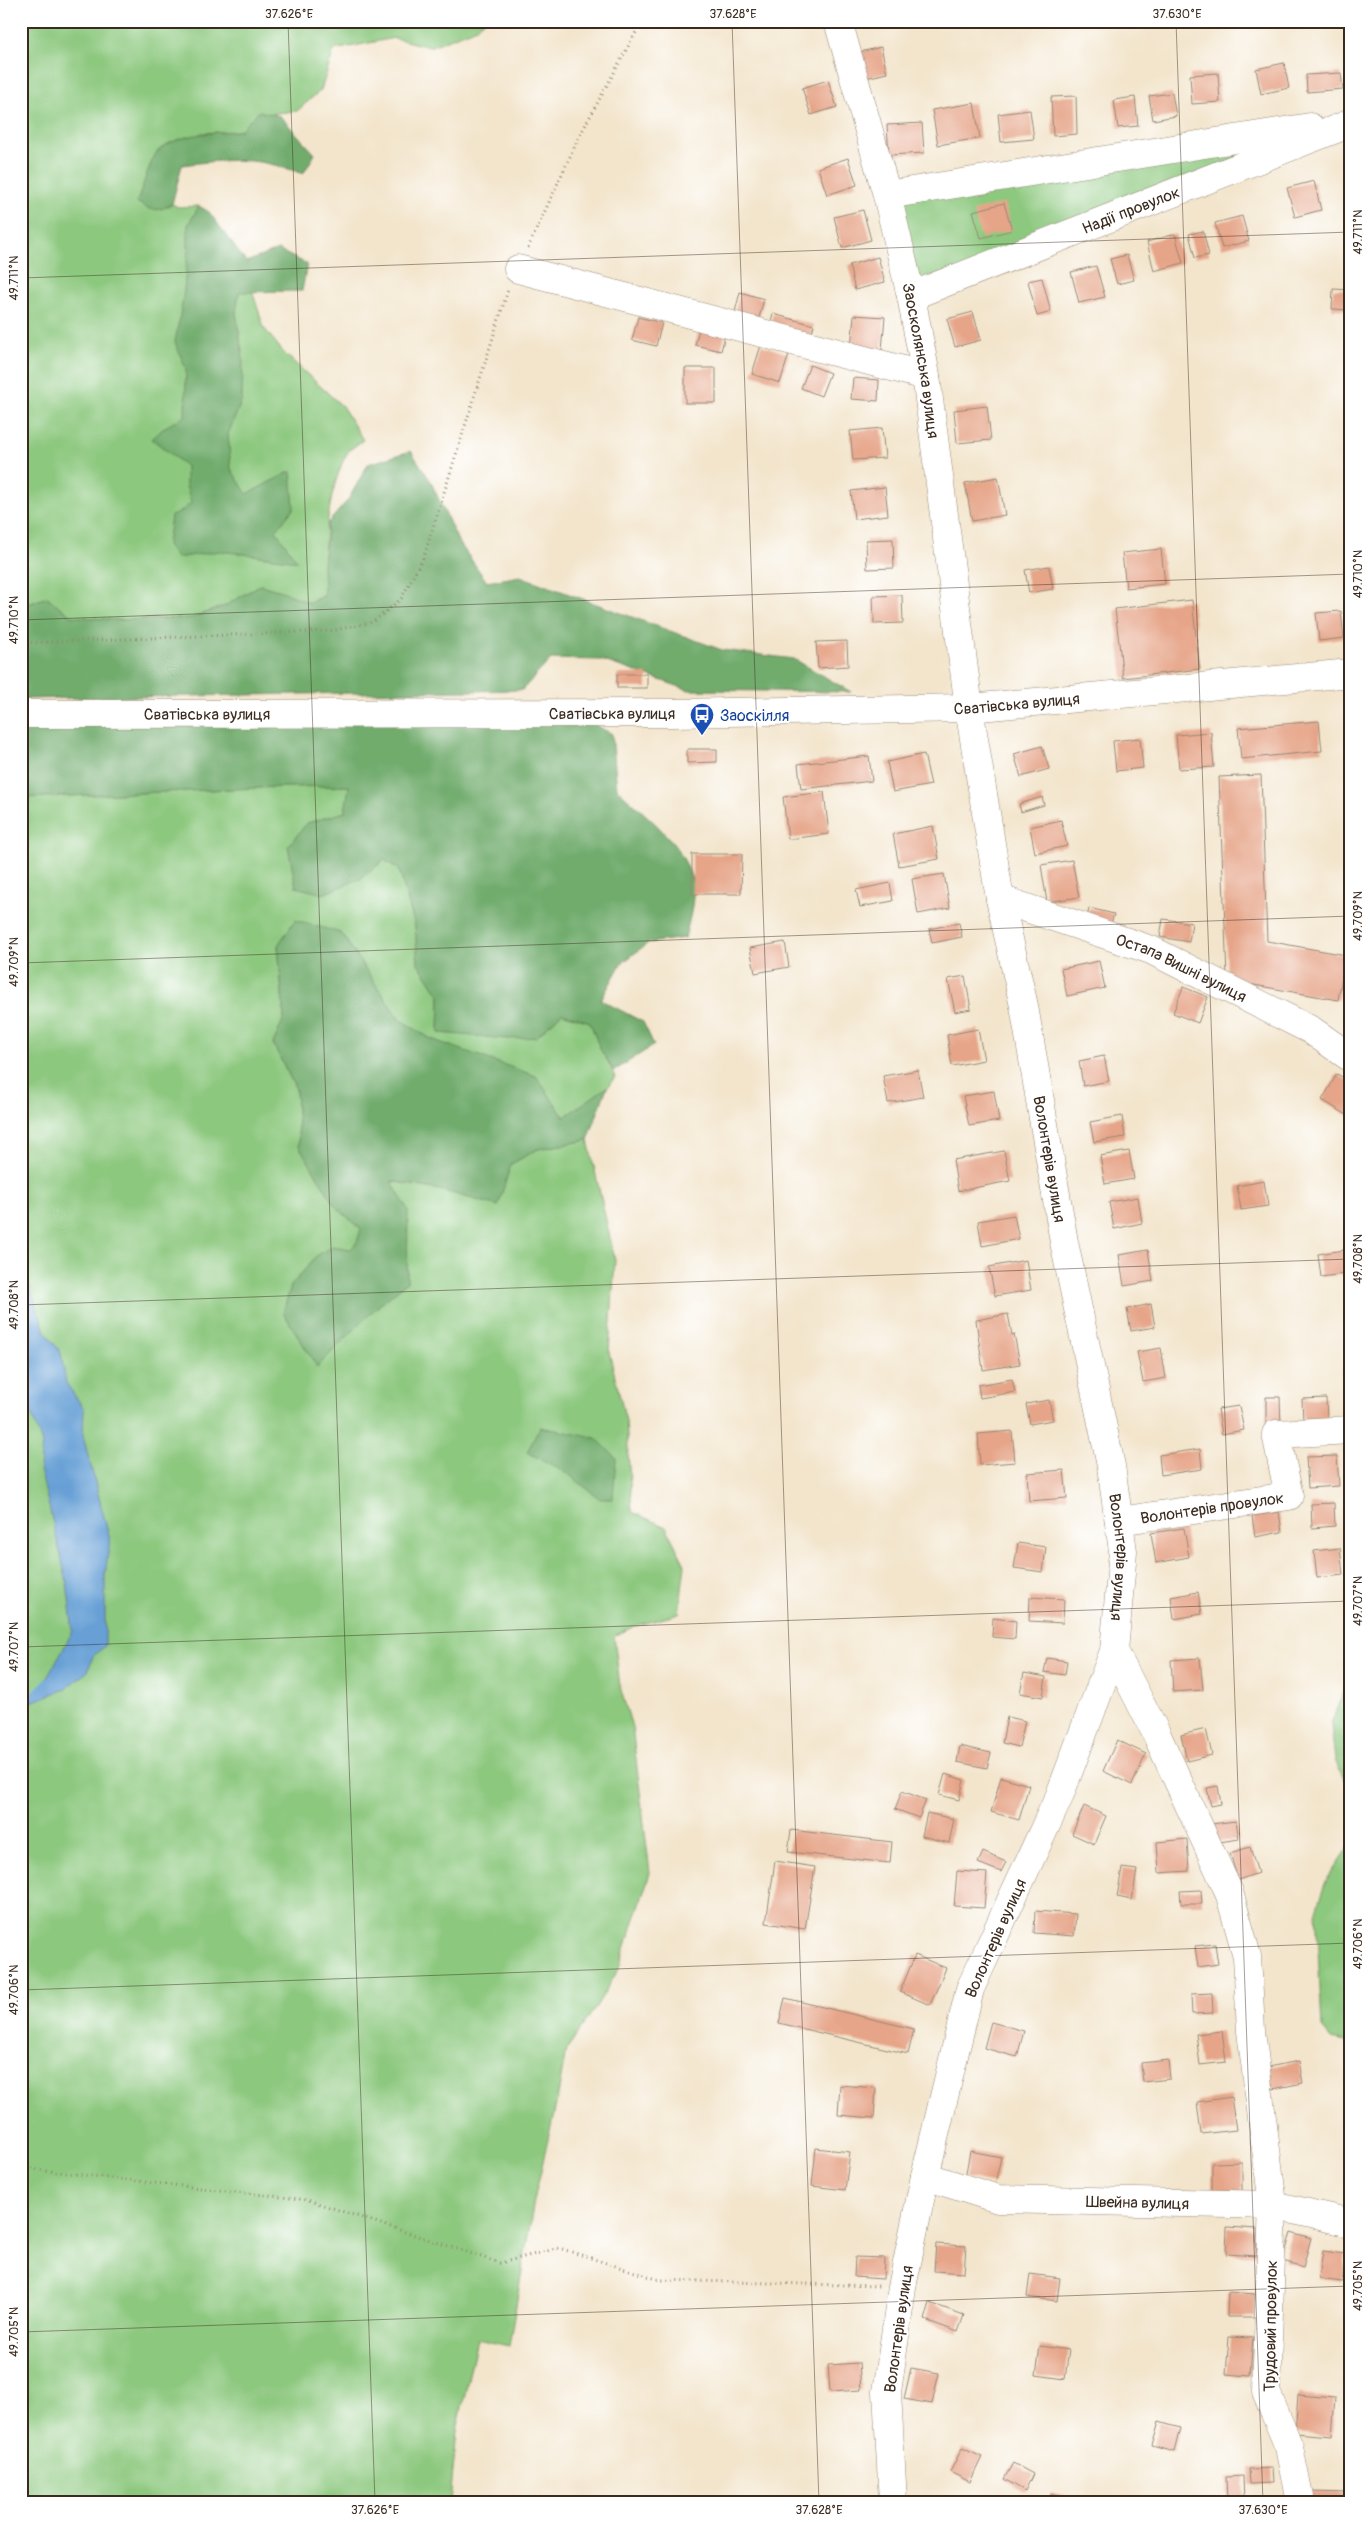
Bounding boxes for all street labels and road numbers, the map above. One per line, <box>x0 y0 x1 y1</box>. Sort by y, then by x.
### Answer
street label: Надії провулок <box>1079 182 1183 239</box>
street label: Заосколянська вулиця <box>897 281 943 439</box>
street label: Сватівська вулиця <box>954 689 1081 719</box>
street label: Сватівська вулиця <box>549 704 675 724</box>
street label: Сватівська вулиця <box>144 705 270 725</box>
street label: Остапа Вишні вулиця <box>1113 930 1250 1007</box>
street label: Волонтерів вулиця <box>1028 1094 1070 1224</box>
street label: Волонтерів провулок <box>1139 1488 1285 1529</box>
street label: Волонтерів вулиця <box>1104 1492 1132 1622</box>
street label: Волонтерів вулиця <box>961 1876 1031 2001</box>
street label: Швейна вулиця <box>1086 2192 1189 2214</box>
street label: Трудовий провулок <box>1260 2260 1282 2392</box>
street label: Волонтерів вулиця <box>880 2264 918 2394</box>

